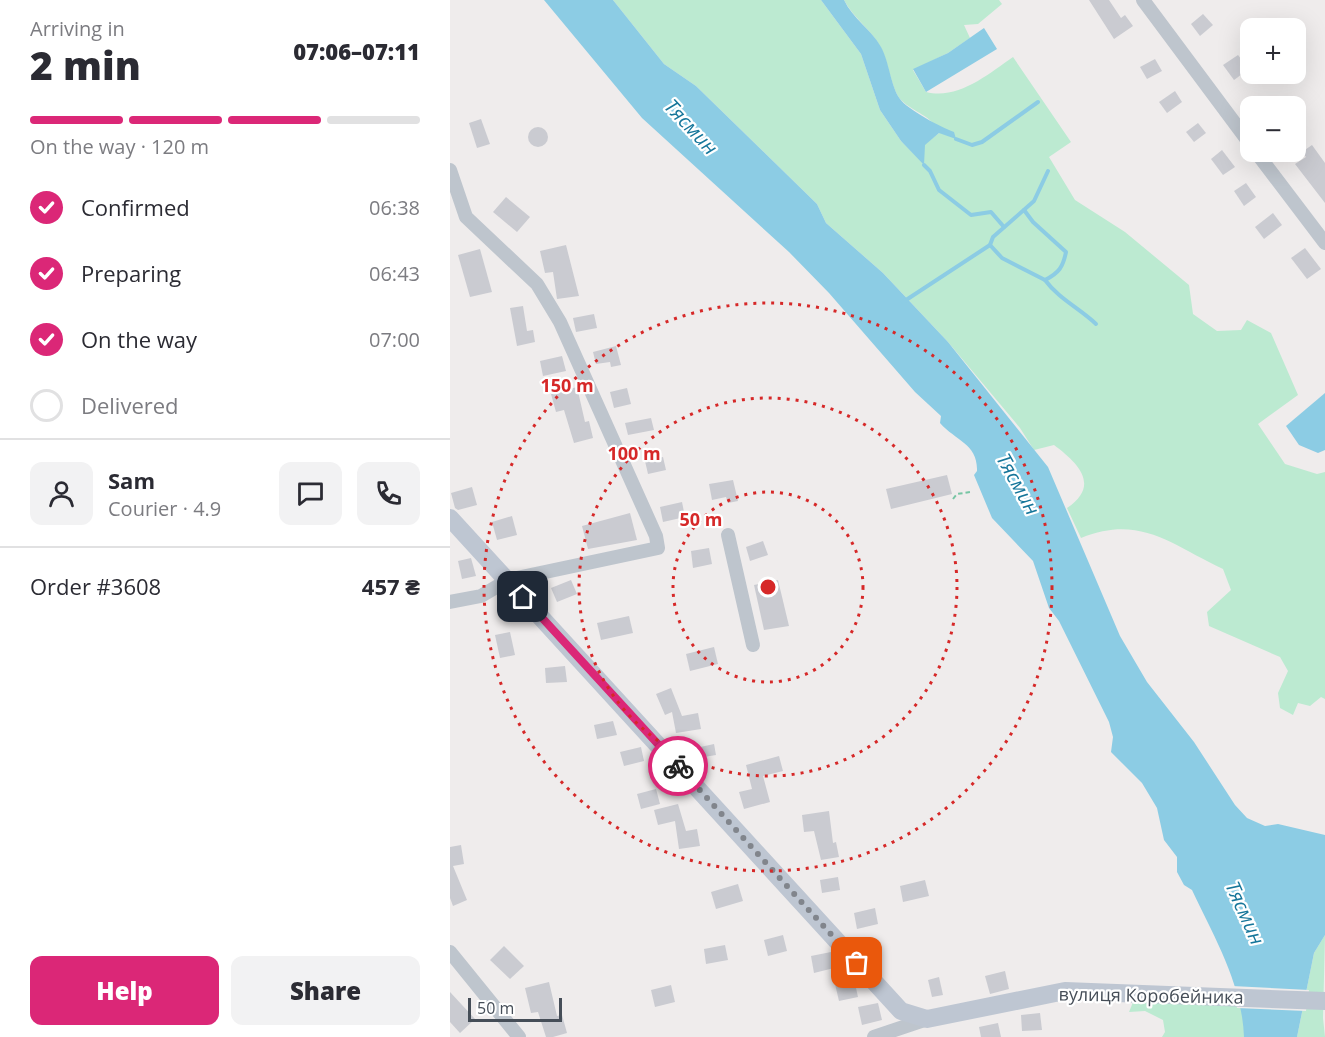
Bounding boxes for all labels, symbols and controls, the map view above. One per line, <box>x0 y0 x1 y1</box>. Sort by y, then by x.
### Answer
text: Arriving in <box>30 15 125 42</box>
map controls <box>1240 18 1306 162</box>
button: + <box>1240 18 1306 84</box>
text: 07:06–07:11 <box>293 36 420 66</box>
text: 2 min <box>30 38 141 91</box>
water label: Тясмин <box>659 93 724 160</box>
button: − <box>1240 96 1306 162</box>
text: On the way · 120 m <box>30 133 209 160</box>
icon: check <box>30 191 63 224</box>
text: Confirmed <box>81 192 190 222</box>
text: 06:38 <box>369 194 420 221</box>
icon: check <box>30 257 63 290</box>
text: Preparing <box>81 258 181 288</box>
text: 06:43 <box>369 260 420 287</box>
icon: check <box>30 323 63 356</box>
text: On the way <box>81 324 197 354</box>
text: 07:00 <box>369 326 420 353</box>
text: 150 m <box>540 373 594 397</box>
text: Delivered <box>81 390 179 420</box>
text: 100 m <box>607 441 661 465</box>
water label: Тясмин <box>990 448 1046 520</box>
button: person <box>30 462 93 525</box>
button: chat <box>279 462 342 525</box>
button: phone <box>357 462 420 525</box>
text: Sam <box>108 465 155 495</box>
text: Courier · 4.9 <box>108 495 221 522</box>
text: 50 m <box>680 507 722 531</box>
text: Order #3608 <box>30 571 161 601</box>
text: 457 ₴ <box>362 571 420 601</box>
pin <box>497 571 548 622</box>
centre of rings <box>758 577 778 597</box>
icon: home <box>506 580 539 613</box>
courier <box>648 736 708 796</box>
icon: bike <box>662 750 695 783</box>
water label: Тясмин <box>1220 877 1271 949</box>
pin <box>831 937 882 988</box>
icon: bag <box>840 946 873 979</box>
button: Help <box>30 956 219 1025</box>
button: Share <box>231 956 420 1025</box>
street label: вулиця Коробейника <box>1058 981 1244 1009</box>
scale bar <box>468 995 562 1022</box>
text: 50 m <box>477 997 514 1019</box>

